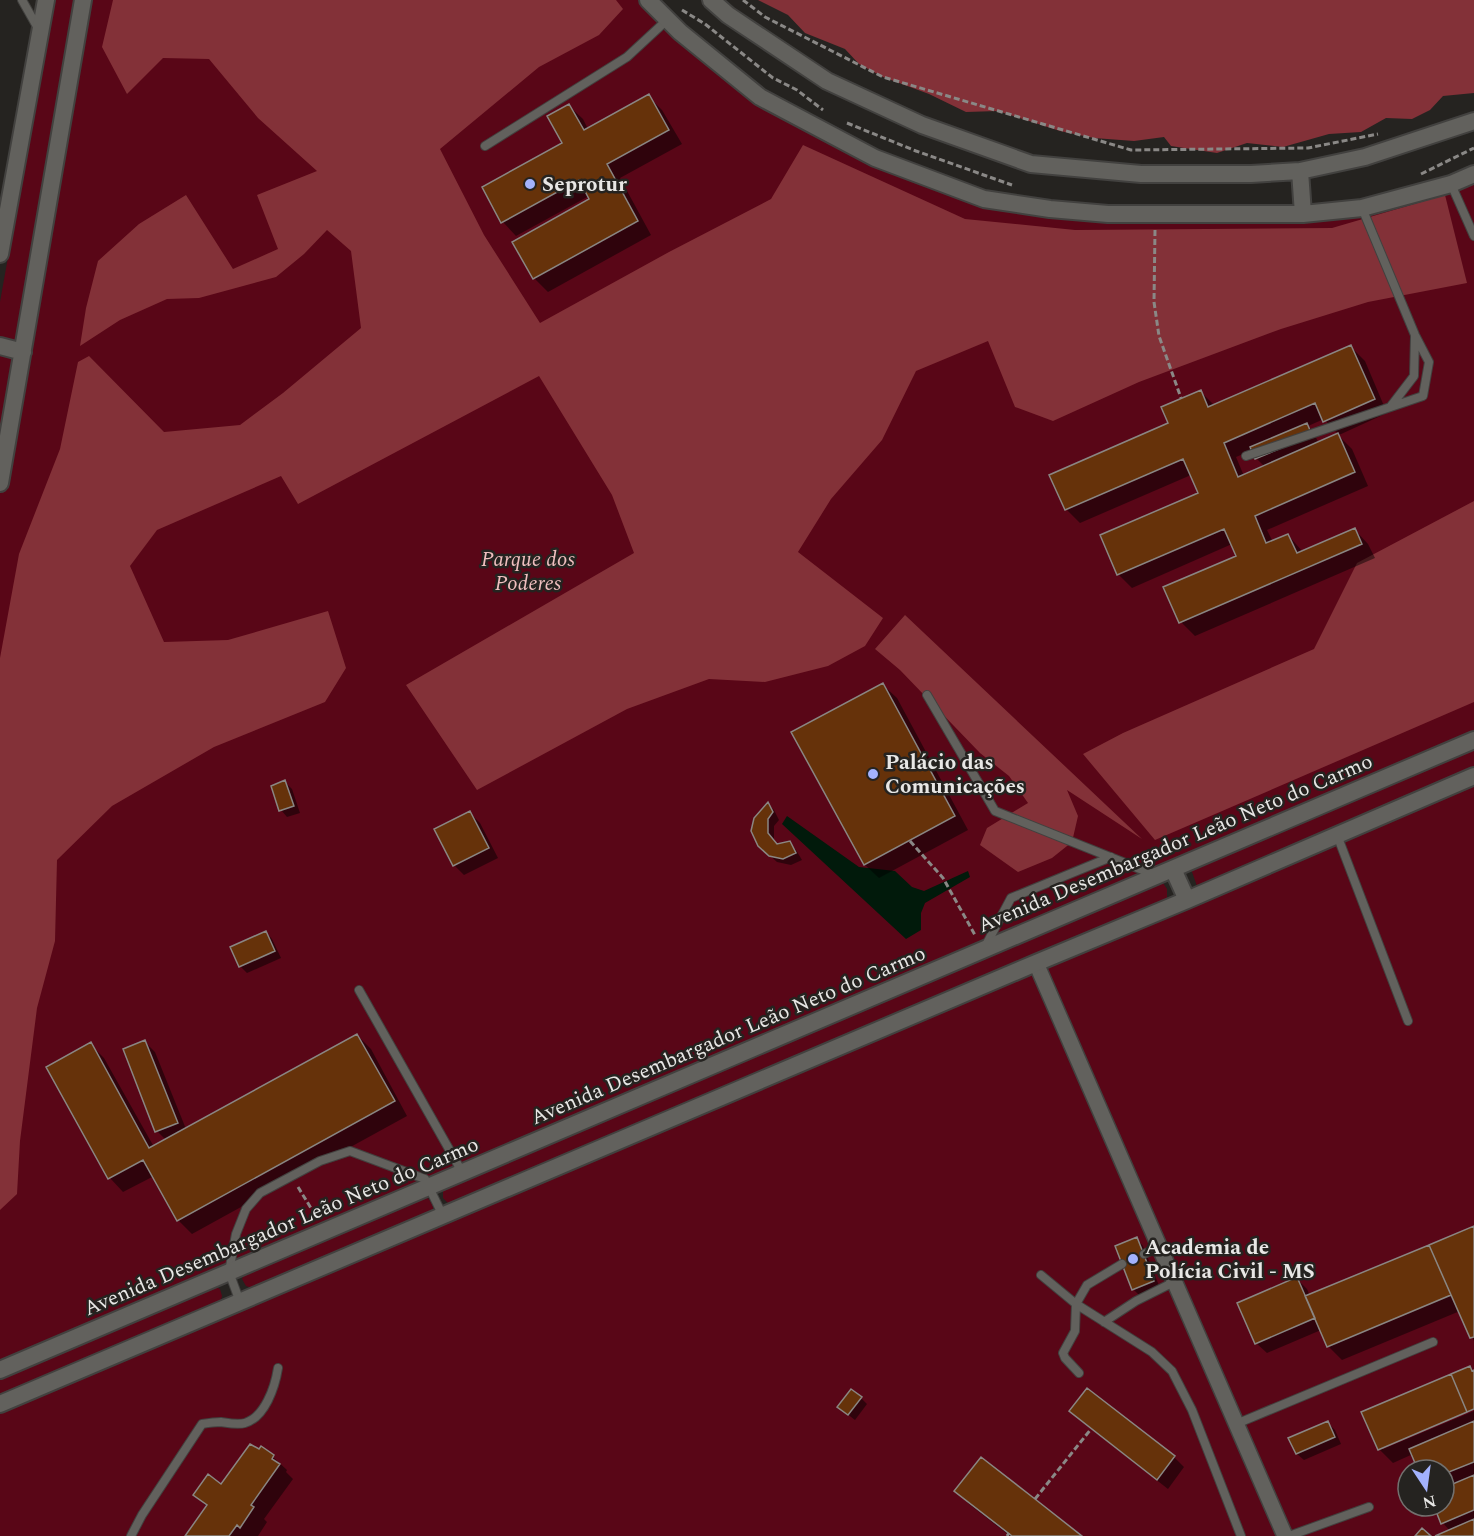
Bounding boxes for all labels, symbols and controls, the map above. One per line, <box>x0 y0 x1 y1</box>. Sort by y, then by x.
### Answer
place label: Seprotur <box>542 169 627 201</box>
marker: Seprotur <box>523 177 537 191</box>
park label: Parque dos Poderes <box>481 544 575 600</box>
street label: Avenida Desembargador Leão Neto do Carmo <box>973 746 1378 942</box>
place label: Palácio das Comunicações <box>885 747 1025 803</box>
marker: Palácio das Comunicações <box>866 767 880 781</box>
street label: Avenida Desembargador Leão Neto do Carmo <box>526 938 931 1134</box>
street label: Avenida Desembargador Leão Neto do Carmo <box>79 1129 484 1325</box>
place label: Academia de Polícia Civil - MS <box>1145 1232 1315 1288</box>
marker: Academia de Polícia Civil - MS <box>1126 1252 1140 1266</box>
north arrow <box>1396 1458 1456 1518</box>
text: N <box>1420 1488 1438 1515</box>

